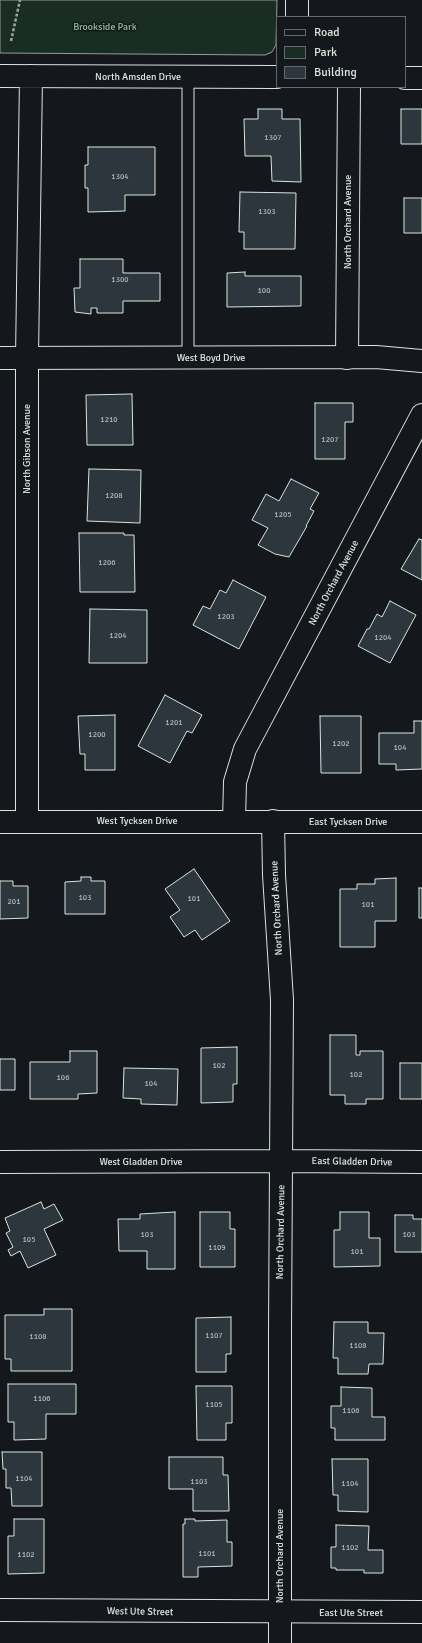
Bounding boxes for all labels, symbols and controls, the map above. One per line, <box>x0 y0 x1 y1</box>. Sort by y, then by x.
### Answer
legend <box>276 16 406 88</box>
park label: Brookside Park <box>73 21 137 33</box>
text: Road <box>314 25 340 40</box>
text: Park <box>314 45 337 60</box>
text: Building <box>314 65 357 80</box>
street label: North Amsden Drive <box>95 71 181 83</box>
house number: 1307 <box>264 133 282 143</box>
house number: 1304 <box>111 172 129 182</box>
street label: North Orchard Avenue <box>342 175 354 269</box>
house number: 1303 <box>258 207 276 217</box>
house number: 1300 <box>111 275 129 285</box>
house number: 100 <box>258 286 270 296</box>
street label: West Boyd Drive <box>177 352 245 364</box>
street label: North Gibson Avenue <box>21 404 33 494</box>
house number: 1210 <box>100 415 118 425</box>
house number: 1207 <box>321 435 339 445</box>
house number: 1208 <box>105 491 123 501</box>
house number: 1205 <box>274 510 292 520</box>
street label: North Orchard Avenue <box>306 538 362 628</box>
house number: 1206 <box>98 558 116 568</box>
house number: 1203 <box>217 612 235 622</box>
house number: 1204 <box>109 631 127 641</box>
house number: 1204 <box>374 633 392 643</box>
house number: 1201 <box>165 718 183 728</box>
house number: 1200 <box>88 730 106 740</box>
house number: 1202 <box>332 739 350 749</box>
house number: 104 <box>394 743 406 753</box>
street label: West Tycksen Drive <box>96 815 178 827</box>
street label: East Tycksen Drive <box>309 816 387 828</box>
street label: North Orchard Avenue <box>269 860 285 956</box>
house number: 103 <box>79 893 91 903</box>
house number: 101 <box>188 894 200 904</box>
house number: 201 <box>8 897 20 907</box>
house number: 101 <box>362 900 374 910</box>
house number: 102 <box>213 1061 225 1071</box>
house number: 102 <box>350 1070 362 1080</box>
house number: 106 <box>57 1073 69 1083</box>
house number: 104 <box>145 1079 157 1089</box>
street label: East Gladden Drive <box>312 1155 392 1169</box>
street label: West Gladden Drive <box>99 1156 183 1168</box>
street label: North Orchard Avenue <box>274 1185 288 1279</box>
house number: 103 <box>141 1230 153 1240</box>
house number: 103 <box>403 1230 415 1240</box>
house number: 105 <box>23 1235 35 1245</box>
house number: 1109 <box>208 1243 226 1253</box>
house number: 101 <box>351 1247 363 1257</box>
house number: 1107 <box>205 1331 223 1341</box>
house number: 1108 <box>29 1332 47 1342</box>
house number: 1108 <box>349 1341 367 1351</box>
house number: 1106 <box>33 1394 51 1404</box>
house number: 1105 <box>205 1400 223 1410</box>
house number: 1106 <box>342 1406 360 1416</box>
house number: 1104 <box>15 1474 33 1484</box>
house number: 1103 <box>190 1477 208 1487</box>
house number: 1104 <box>341 1479 359 1489</box>
street label: North Orchard Avenue <box>274 1509 286 1603</box>
house number: 1102 <box>341 1543 359 1553</box>
house number: 1101 <box>198 1549 216 1559</box>
house number: 1102 <box>17 1550 35 1560</box>
street label: West Ute Street <box>107 1605 173 1619</box>
street label: East Ute Street <box>319 1607 383 1619</box>

